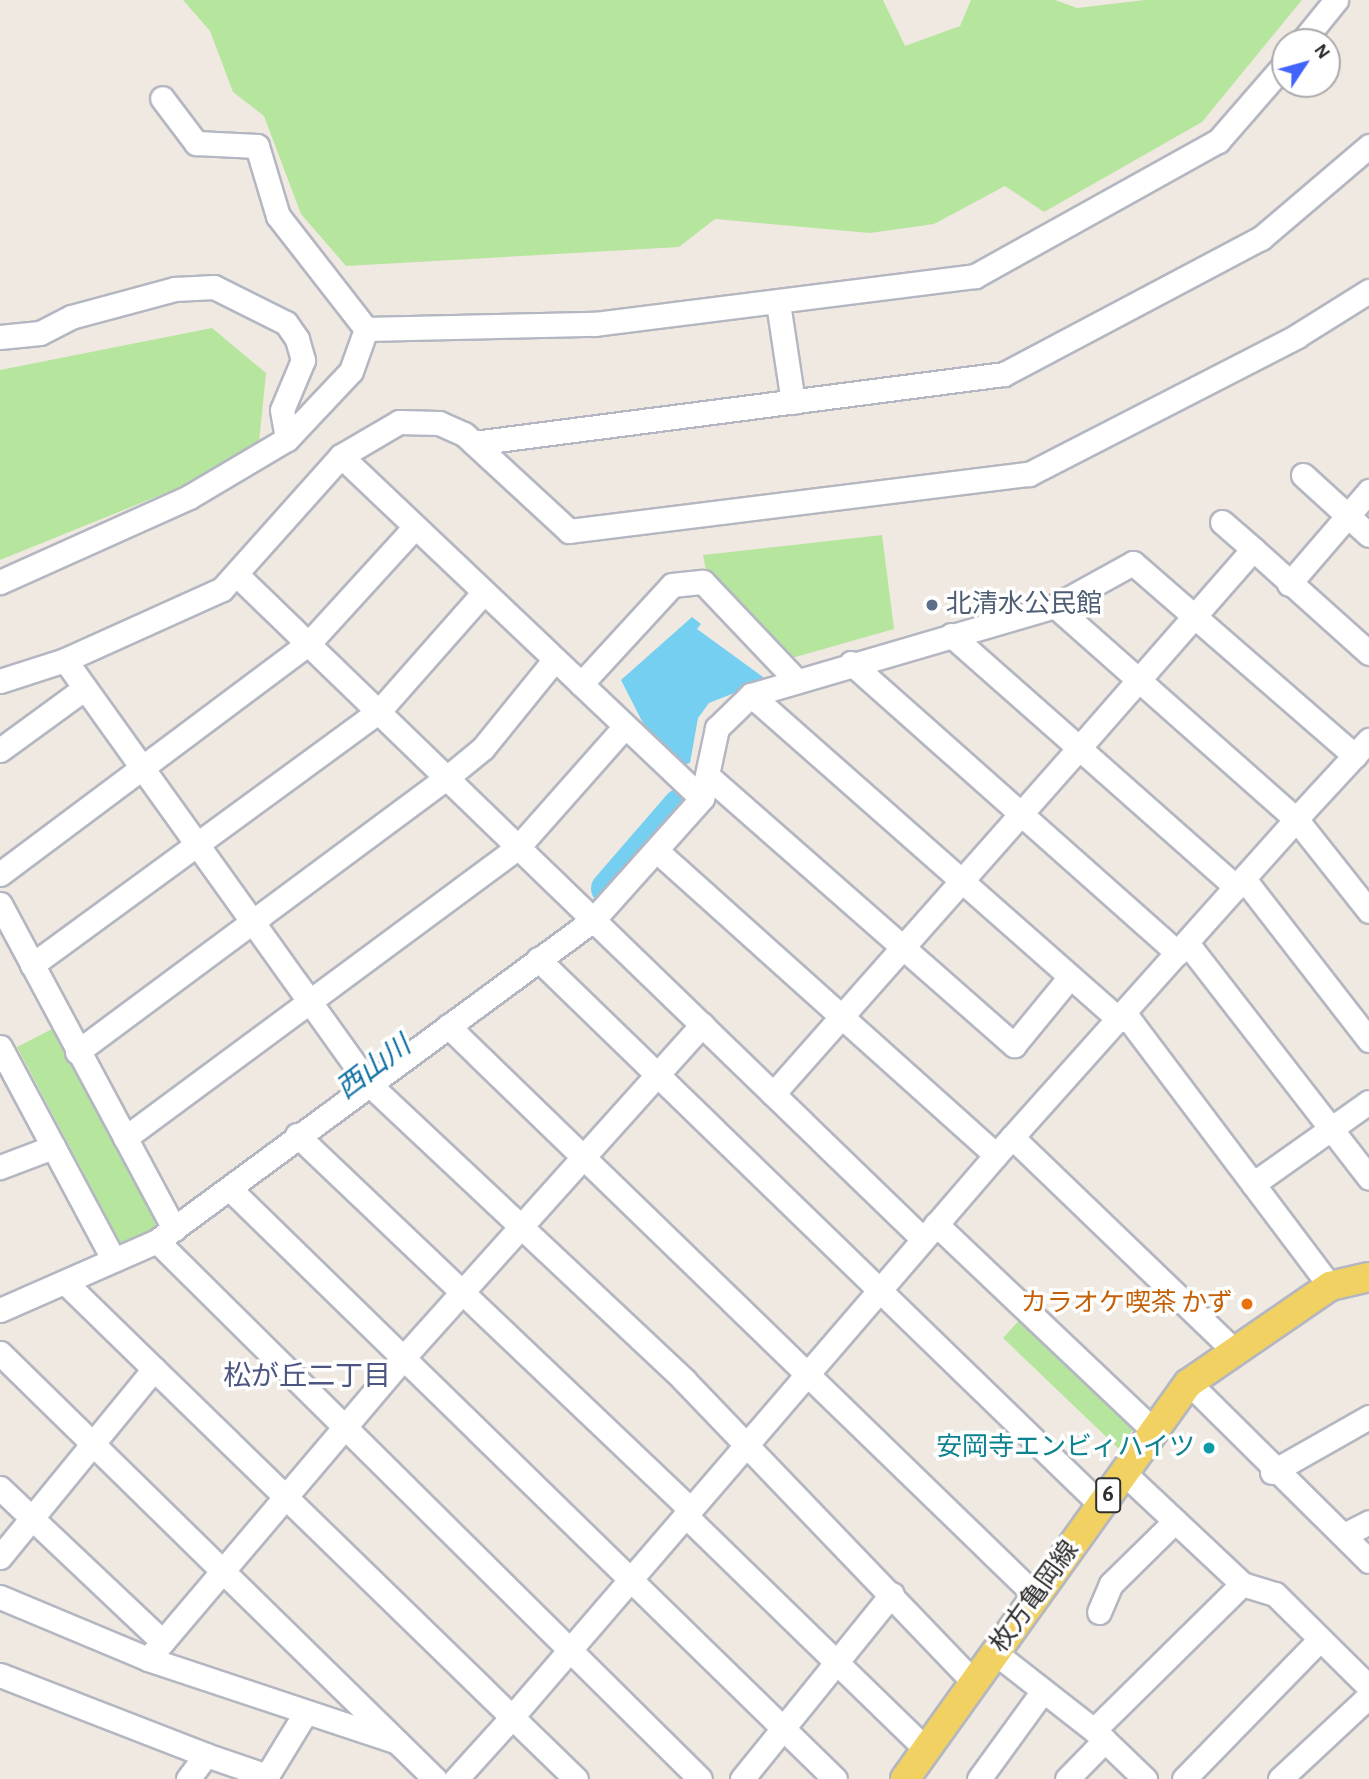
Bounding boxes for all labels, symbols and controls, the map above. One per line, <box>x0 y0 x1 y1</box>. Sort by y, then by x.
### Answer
north arrow <box>1271 28 1341 98</box>
text: N <box>1310 41 1333 62</box>
place label: 北清水公民館 <box>946 589 1102 621</box>
marker: 北清水公民館 <box>924 597 940 613</box>
water label: 西山川 <box>330 1029 418 1107</box>
place label: カラオケ喫茶 かず <box>1021 1288 1233 1320</box>
marker: カラオケ喫茶 かず <box>1239 1296 1255 1312</box>
district label: 松が丘二丁目 <box>223 1360 391 1394</box>
place label: 安岡寺エンビィハイツ <box>935 1432 1195 1464</box>
marker: 安岡寺エンビィハイツ <box>1201 1440 1217 1456</box>
road number: 6 <box>1094 1475 1122 1516</box>
street label: 枚方亀岡線 <box>984 1535 1086 1659</box>

